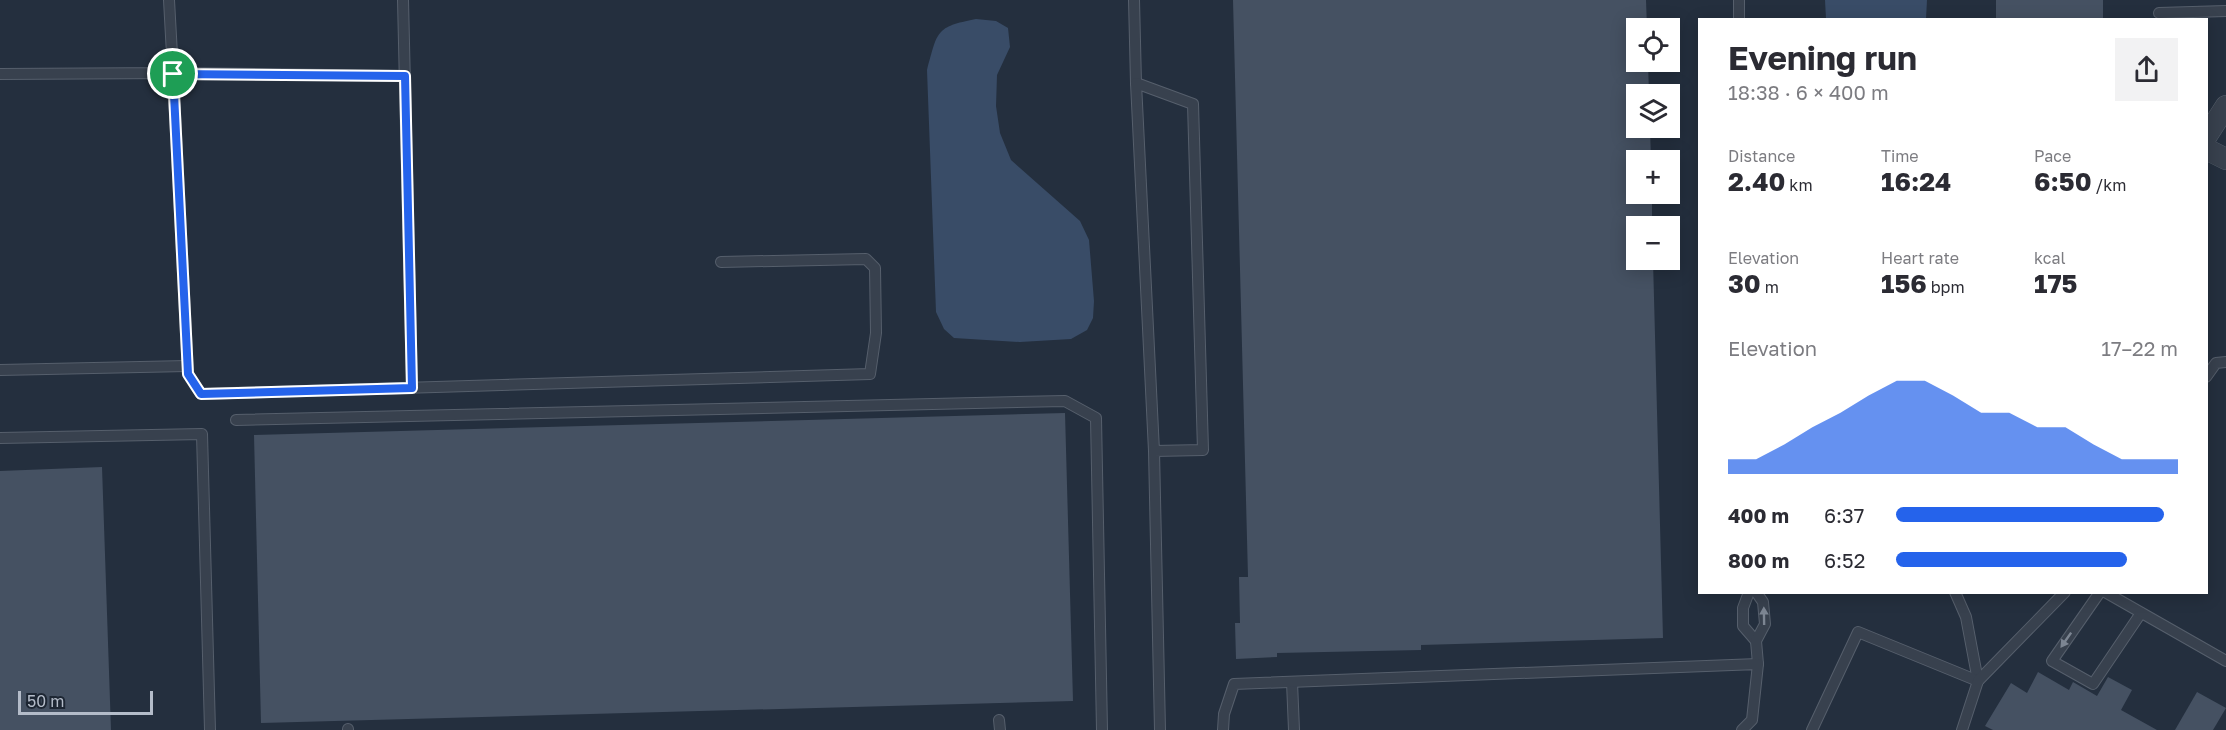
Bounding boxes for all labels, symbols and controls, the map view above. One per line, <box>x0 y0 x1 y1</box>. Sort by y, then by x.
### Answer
map controls <box>1626 18 1680 270</box>
button: locate <box>1626 18 1680 72</box>
text: Evening run <box>1728 38 1917 77</box>
button: share <box>2115 38 2178 101</box>
pin <box>147 48 198 99</box>
icon: arrive <box>156 57 189 90</box>
text: 18:38 · 6 × 400 m <box>1728 80 1889 104</box>
button: layers <box>1626 84 1680 138</box>
text: Distance <box>1728 146 1795 166</box>
text: Time <box>1881 146 1919 166</box>
text: Pace <box>2034 146 2071 166</box>
button: + <box>1626 150 1680 204</box>
text: 2.40 <box>1728 166 1785 197</box>
text: 16:24 <box>1881 166 1951 197</box>
text: 6:50 <box>2034 166 2092 197</box>
text: km <box>1785 175 1813 195</box>
text: /km <box>2092 175 2126 195</box>
button: − <box>1626 216 1680 270</box>
text: Elevation <box>1728 248 1799 268</box>
text: Heart rate <box>1881 248 1959 268</box>
text: kcal <box>2034 248 2066 268</box>
text: 30 <box>1728 268 1761 299</box>
text: 156 <box>1881 268 1927 299</box>
text: 175 <box>2034 268 2077 299</box>
text: m <box>1761 277 1779 297</box>
text: bpm <box>1927 277 1965 297</box>
text: Elevation <box>1728 336 1817 360</box>
text: 17–22 m <box>2101 336 2178 360</box>
text: 400 m <box>1728 503 1789 527</box>
text: 6:37 <box>1824 503 1864 527</box>
text: 800 m <box>1728 548 1789 572</box>
text: 6:52 <box>1824 548 1865 572</box>
one-way arrow <box>1759 606 1769 625</box>
one-way arrow <box>2060 632 2072 648</box>
scale bar <box>18 688 153 716</box>
text: 50 m <box>27 691 64 711</box>

